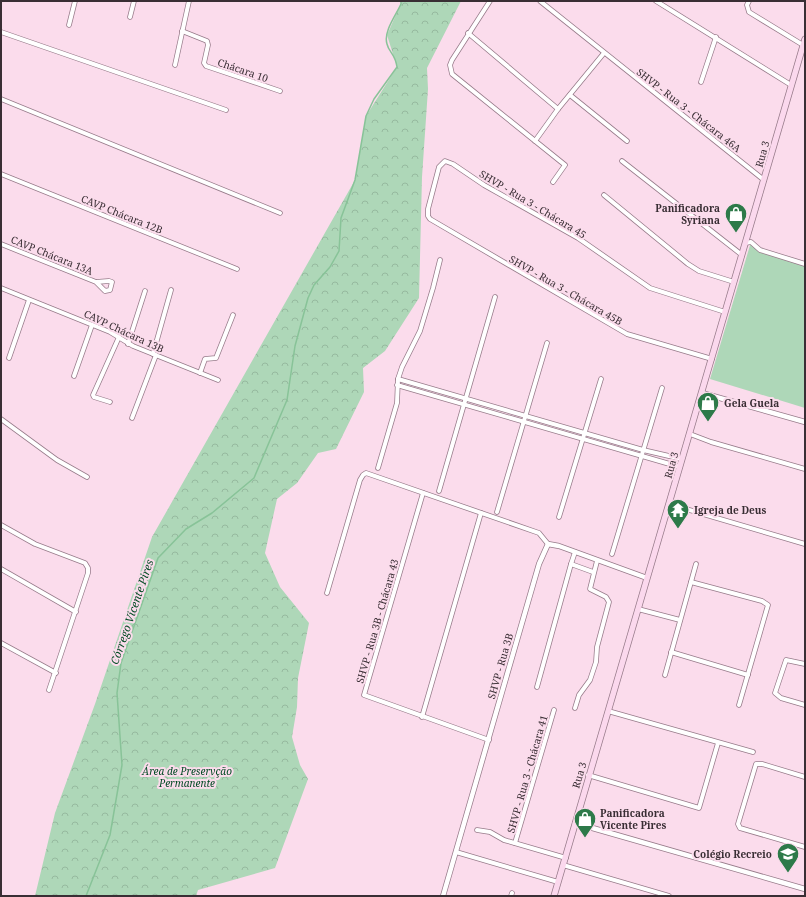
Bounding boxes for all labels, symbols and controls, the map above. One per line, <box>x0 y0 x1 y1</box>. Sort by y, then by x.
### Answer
street label: Chácara 10 <box>216 55 271 85</box>
street label: SHVP - Rua 3 - Chácara 46A <box>634 65 745 156</box>
street label: Rua 3 <box>752 139 773 169</box>
street label: SHVP - Rua 3 - Chácara 45 <box>477 167 589 241</box>
street label: CAVP Chácara 12B <box>79 191 165 237</box>
place label: Panificadora Syriana <box>655 201 720 227</box>
shop icon: Panificadora Syriana <box>723 201 749 234</box>
street label: CAVP Chácara 13A <box>9 232 96 278</box>
street label: SHVP - Rua 3 - Chácara 45B <box>507 252 625 328</box>
street label: CAVP Chácara 13B <box>82 306 166 356</box>
shop icon: Gela Guela <box>695 390 721 423</box>
place label: Gela Guela <box>724 396 779 410</box>
street label: Rua 3 <box>661 450 682 480</box>
temple icon: Igreja de Deus <box>665 497 691 530</box>
place label: Igreja de Deus <box>694 503 766 517</box>
water label: Córrego Vicente Pires <box>107 557 157 666</box>
street label: SHVP - Rua 3B - Chácara 43 <box>353 557 402 685</box>
street label: SHVP - Rua 3B <box>484 632 516 700</box>
street label: SHVP - Rua 3 - Chácara 41 <box>503 713 551 835</box>
street label: Rua 3 <box>568 760 590 790</box>
park label: Área de Preservção Permanente <box>141 764 232 790</box>
shop icon: Panificadora Vicente Pires <box>572 806 598 839</box>
place label: Panificadora Vicente Pires <box>600 806 666 832</box>
school or university icon: Colégio Recreio <box>775 841 801 874</box>
place label: Colégio Recreio <box>693 847 772 861</box>

